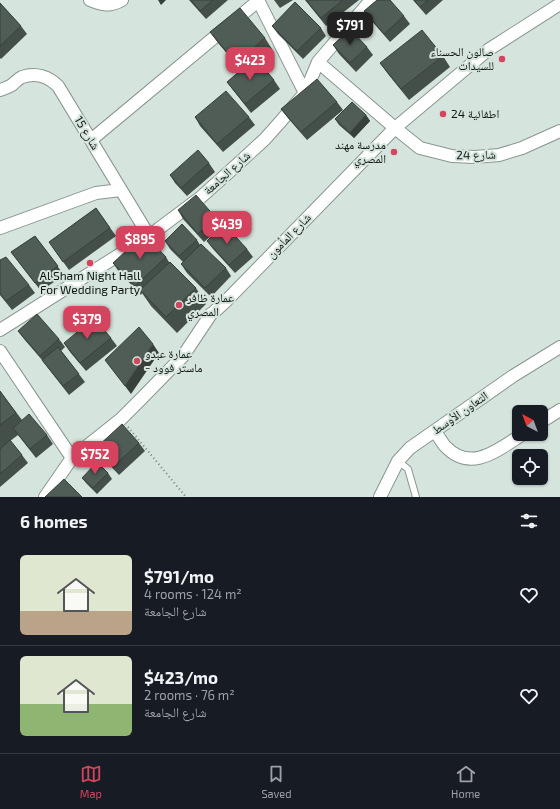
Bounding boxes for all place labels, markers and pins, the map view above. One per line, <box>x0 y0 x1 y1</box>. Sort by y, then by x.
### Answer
pin: $791 <box>326 12 374 46</box>
place label: صالون الحسناء للسيدات <box>431 44 494 73</box>
pin: $423 <box>226 47 274 81</box>
marker: صالون الحسناء للسيدات <box>497 54 507 64</box>
place label: اطفائية 24 <box>451 106 499 121</box>
marker: اطفائية 24 <box>438 109 448 119</box>
place label: مدرسة مهند المصري <box>335 137 386 169</box>
marker: مدرسة مهند المصري <box>389 147 399 157</box>
pin: $439 <box>203 211 251 245</box>
pin: $895 <box>116 226 164 260</box>
marker: Al Sham Night Hall For Wedding Party <box>85 258 95 268</box>
place label: Al Sham Night Hall For Wedding Party <box>40 268 141 296</box>
place label: عمارة ظافر المصري <box>186 290 234 322</box>
marker: عمارة ظافر المصري <box>174 300 184 310</box>
pin: $379 <box>63 306 111 340</box>
place label: عمارة عبدو - ماستر فوود <box>145 346 203 374</box>
marker: عمارة عبدو - ماستر فوود <box>132 356 142 366</box>
pin: $752 <box>71 441 119 475</box>

